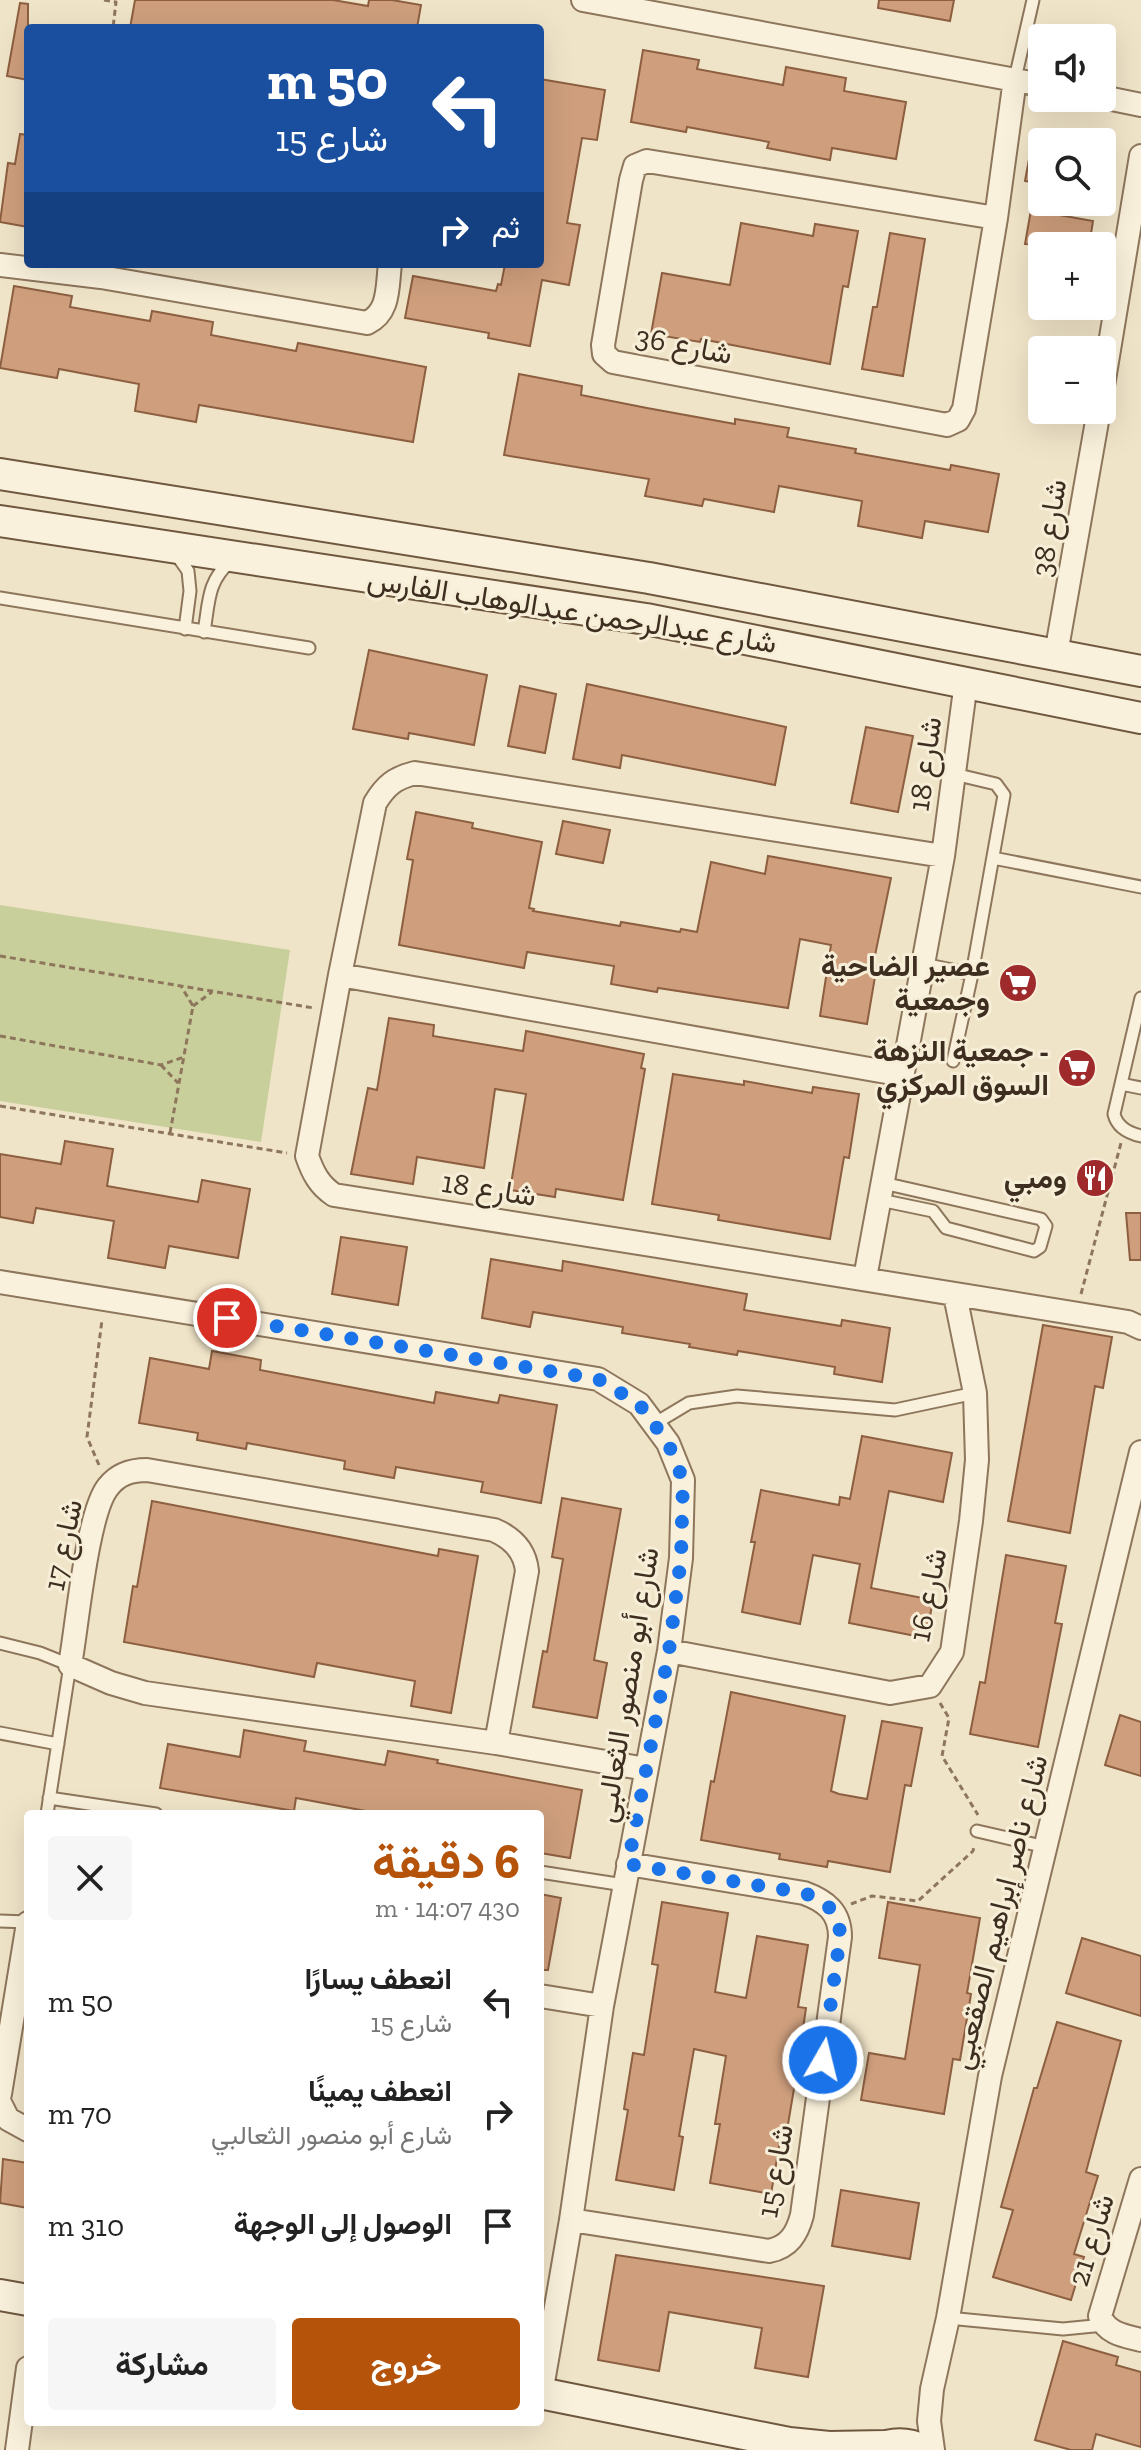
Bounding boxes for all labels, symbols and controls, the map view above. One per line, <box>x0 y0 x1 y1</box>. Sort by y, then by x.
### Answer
map controls <box>1028 24 1116 424</box>
button: sound <box>1028 24 1116 112</box>
text: 50 m <box>267 46 388 113</box>
icon: left <box>416 56 520 160</box>
text: شارع 15 <box>275 117 388 160</box>
button: search <box>1028 128 1116 216</box>
icon: right <box>432 208 476 252</box>
text: ثم <box>492 210 520 246</box>
button: + <box>1028 232 1116 320</box>
street label: شارع 36 <box>632 318 735 374</box>
button: − <box>1028 336 1116 424</box>
street label: شارع 38 <box>1024 477 1076 580</box>
street label: شارع عبدالرحمن عبدالوهاب الفارس <box>364 561 779 663</box>
street label: شارع 18 <box>901 715 951 814</box>
place label: عصير الضاحية وجمعية <box>821 948 990 1018</box>
supermarket icon: عصير الضاحية وجمعية <box>997 962 1039 1004</box>
place label: جمعية النزهة - السوق المركزي <box>873 1033 1049 1110</box>
supermarket icon: جمعية النزهة - السوق المركزي <box>1056 1047 1098 1089</box>
restaurant icon: ومبي <box>1074 1157 1116 1199</box>
place label: ومبي <box>1004 1160 1067 1203</box>
street label: شارع 18 <box>439 1164 539 1216</box>
pin <box>193 1284 261 1352</box>
icon: arrive <box>205 1296 249 1340</box>
street label: شارع 17 <box>36 1496 92 1594</box>
street label: شارع أبو منصور الثعالبي <box>587 1545 672 1826</box>
street label: شارع 16 <box>901 1545 957 1645</box>
street label: شارع ناصر إبراهيم الصقعبي <box>942 1751 1061 2075</box>
text: 6 دقيقة <box>372 1833 520 1890</box>
button: close <box>48 1836 132 1920</box>
text: 430 m · 14:07 <box>375 1892 520 1924</box>
text: انعطف يسارًا <box>304 1961 452 1997</box>
icon: left <box>476 1980 520 2024</box>
text: 50 m <box>48 1984 113 2020</box>
text: شارع 15 <box>370 2007 452 2039</box>
position arrow <box>781 2018 865 2102</box>
text: انعطف يمينًا <box>308 2073 452 2109</box>
icon: right <box>476 2092 520 2136</box>
text: 70 m <box>48 2096 112 2132</box>
text: شارع أبو منصور الثعالبي <box>211 2119 452 2151</box>
street label: شارع 15 <box>749 2122 803 2221</box>
street label: شارع 21 <box>1060 2190 1124 2291</box>
icon: arrive <box>476 2204 520 2248</box>
text: الوصول إلى الوجهة <box>233 2206 452 2242</box>
text: 310 m <box>48 2208 124 2244</box>
button: مشاركة <box>48 2318 276 2410</box>
button: خروج <box>292 2318 520 2410</box>

